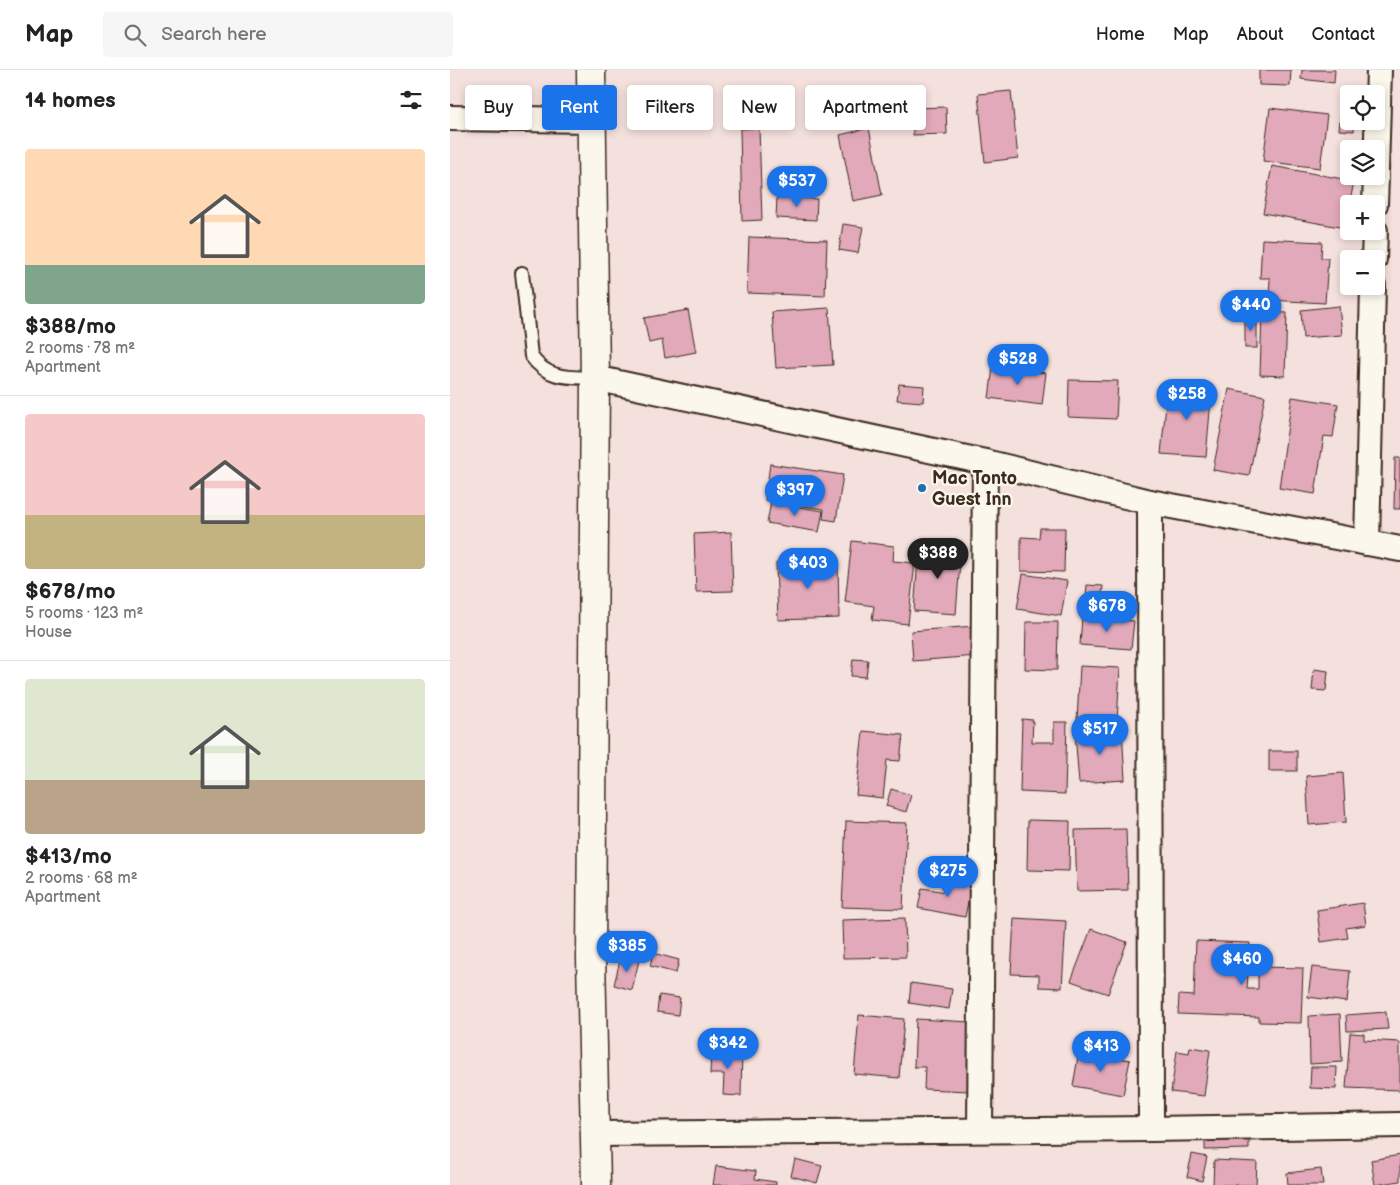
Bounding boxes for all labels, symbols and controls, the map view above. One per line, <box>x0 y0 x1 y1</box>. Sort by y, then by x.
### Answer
search box <box>103 12 453 57</box>
text: Map <box>25 20 73 49</box>
icon: search <box>121 21 149 49</box>
text: Search here <box>161 23 267 46</box>
text: Home <box>1096 24 1145 45</box>
text: Map <box>1173 24 1209 45</box>
text: About <box>1237 24 1284 45</box>
text: Contact <box>1312 24 1375 45</box>
chip: Buy <box>465 85 532 130</box>
chip: Rent <box>542 85 617 130</box>
chip: Filters <box>627 85 713 130</box>
chip: New <box>723 85 795 130</box>
chip: Apartment <box>805 85 926 130</box>
map controls <box>1340 85 1385 295</box>
button: locate <box>1340 85 1385 130</box>
icon: filters <box>397 86 425 114</box>
text: 14 homes <box>25 88 116 113</box>
button: layers <box>1340 140 1385 185</box>
pin: $537 <box>767 166 827 208</box>
text: $537 <box>778 172 816 191</box>
icon: home <box>180 181 270 271</box>
button: + <box>1340 195 1385 240</box>
button: − <box>1340 250 1385 295</box>
pin: $440 <box>1221 290 1281 332</box>
text: $440 <box>1231 296 1271 315</box>
text: $388/mo <box>25 314 116 339</box>
text: 2 rooms · 78 m² <box>25 339 135 358</box>
pin: $528 <box>988 344 1048 386</box>
text: $528 <box>999 350 1037 369</box>
text: Apartment <box>25 358 101 377</box>
pin: $258 <box>1157 378 1217 421</box>
text: $258 <box>1168 385 1206 404</box>
icon: home <box>180 447 270 537</box>
place label: Mac Tonto Guest Inn <box>932 468 1017 510</box>
pin: $397 <box>765 474 825 517</box>
text: $397 <box>776 481 814 500</box>
marker: Mac Tonto Guest Inn <box>916 482 928 494</box>
pin: $388 <box>908 538 968 580</box>
text: $388 <box>918 544 958 563</box>
pin: $403 <box>778 548 838 590</box>
text: $403 <box>788 554 828 573</box>
text: $678/mo <box>25 579 116 604</box>
pin: $678 <box>1077 590 1137 633</box>
text: $678 <box>1088 597 1126 616</box>
text: 5 rooms · 123 m² <box>25 604 143 623</box>
text: House <box>25 623 72 642</box>
icon: home <box>180 712 270 802</box>
pin: $517 <box>1070 714 1130 756</box>
text: $517 <box>1082 720 1118 739</box>
text: $413/mo <box>25 844 112 869</box>
pin: $275 <box>918 856 978 898</box>
text: $275 <box>929 862 967 881</box>
text: 2 rooms · 68 m² <box>25 869 138 888</box>
text: Apartment <box>25 888 101 907</box>
pin: $385 <box>597 930 657 973</box>
text: $385 <box>608 937 646 956</box>
pin: $460 <box>1212 944 1272 986</box>
text: $460 <box>1222 950 1262 969</box>
pin: $342 <box>698 1028 758 1070</box>
pin: $413 <box>1071 1030 1131 1073</box>
text: $342 <box>709 1034 747 1053</box>
text: $413 <box>1083 1037 1119 1056</box>

